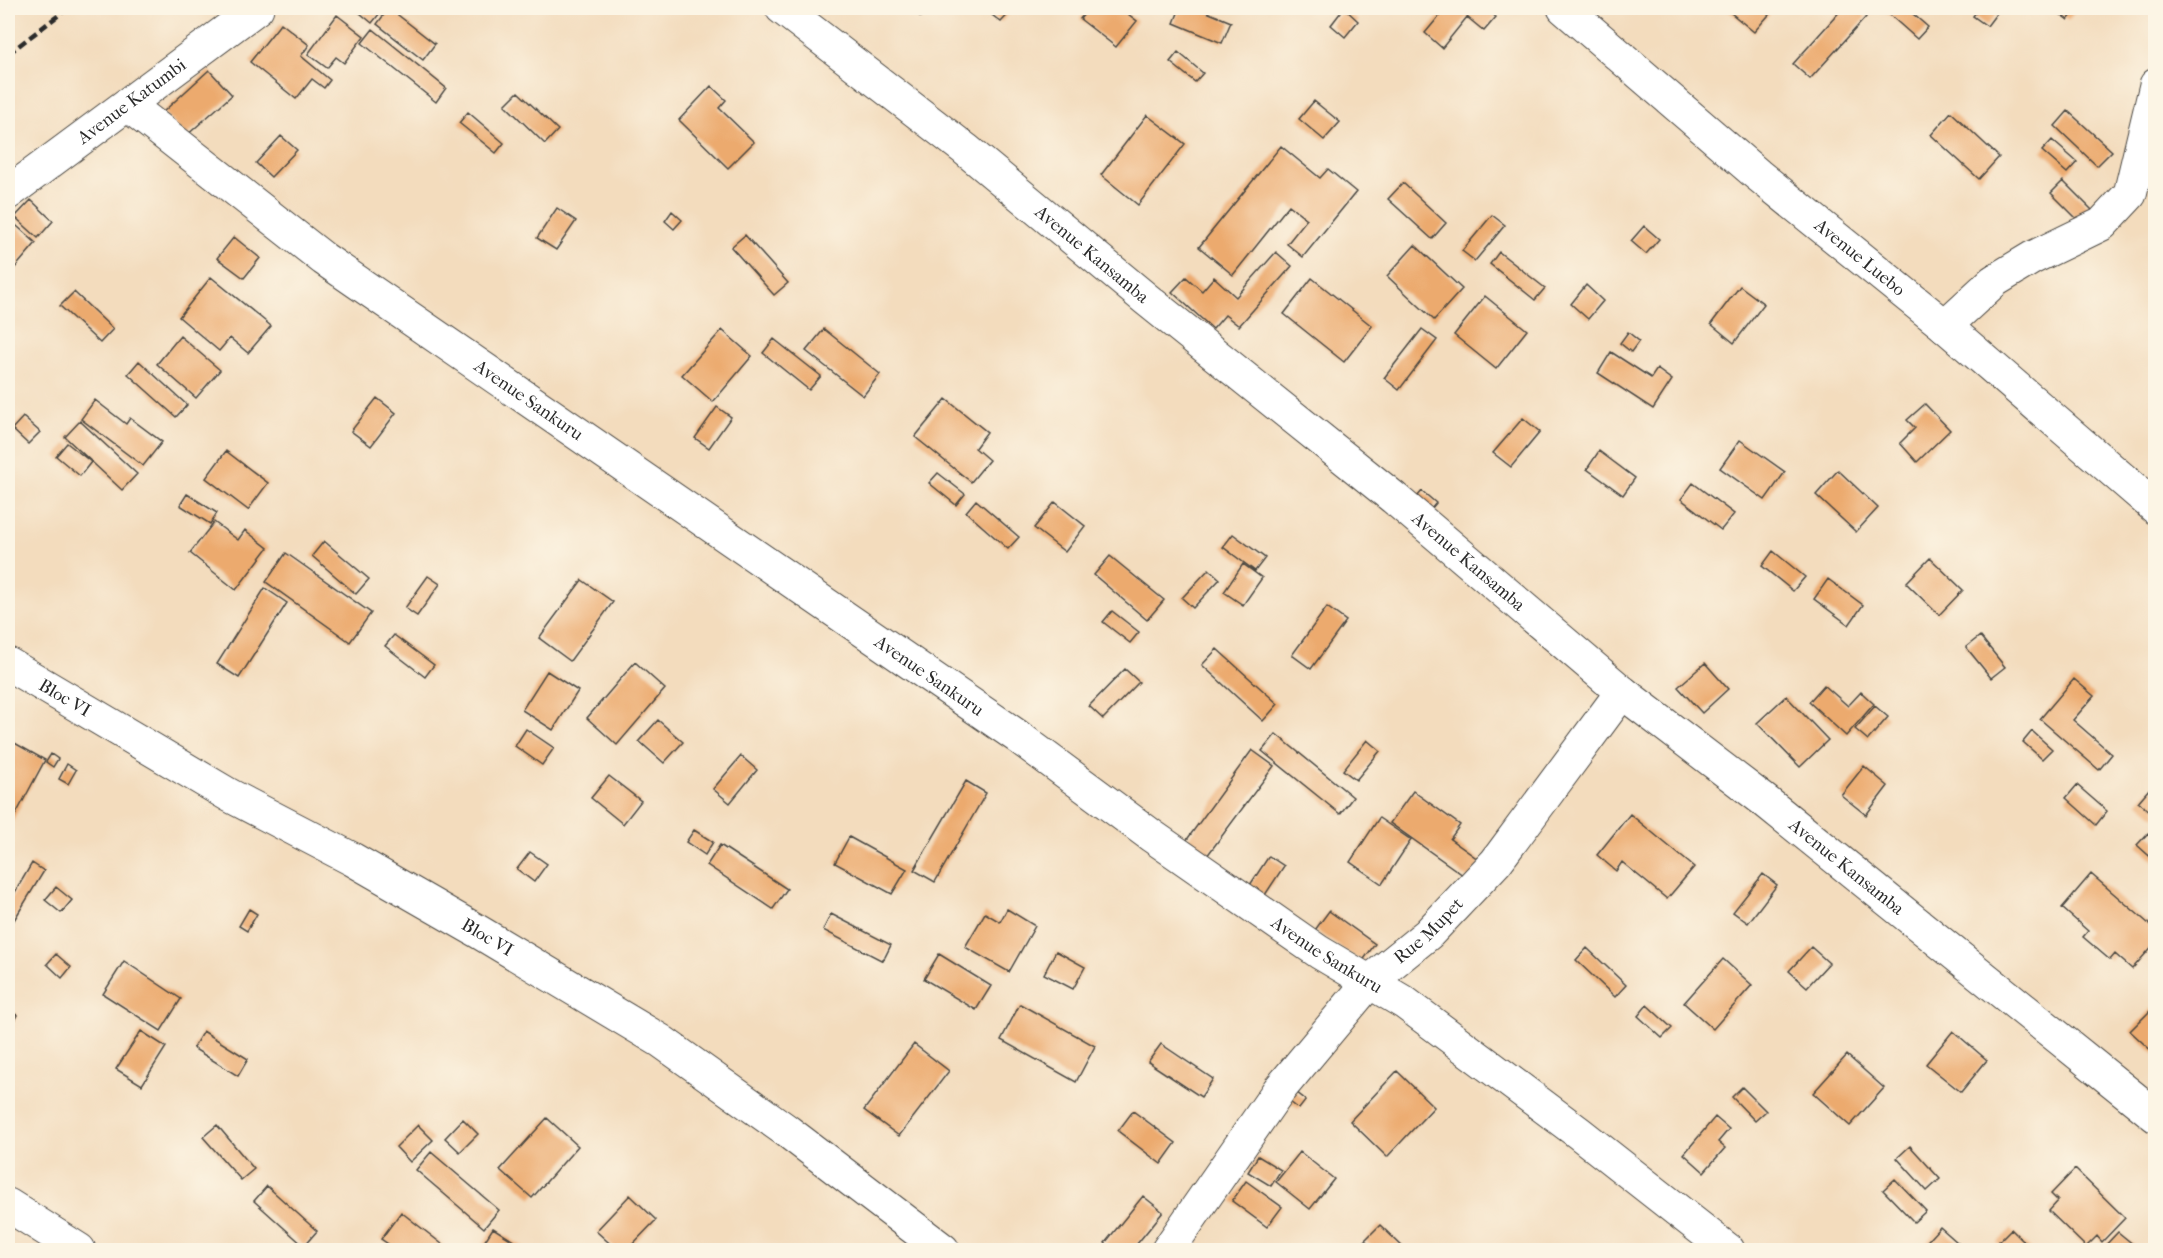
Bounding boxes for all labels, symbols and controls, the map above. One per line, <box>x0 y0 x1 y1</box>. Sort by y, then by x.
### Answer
street label: Avenue Katumbi <box>73 54 191 149</box>
street label: Avenue Kansamba <box>1030 201 1153 308</box>
street label: Avenue Luebo <box>1809 214 1909 301</box>
street label: Avenue Sankuru <box>469 355 587 445</box>
street label: Avenue Kansamba <box>1407 507 1530 616</box>
street label: Avenue Sankuru <box>870 631 987 721</box>
street label: Bloc VI <box>35 675 94 721</box>
street label: Avenue Kansamba <box>1784 814 1909 920</box>
street label: Rue Mupet <box>1390 893 1468 968</box>
street label: Avenue Sankuru <box>1266 911 1386 998</box>
street label: Bloc VI <box>458 914 517 961</box>

